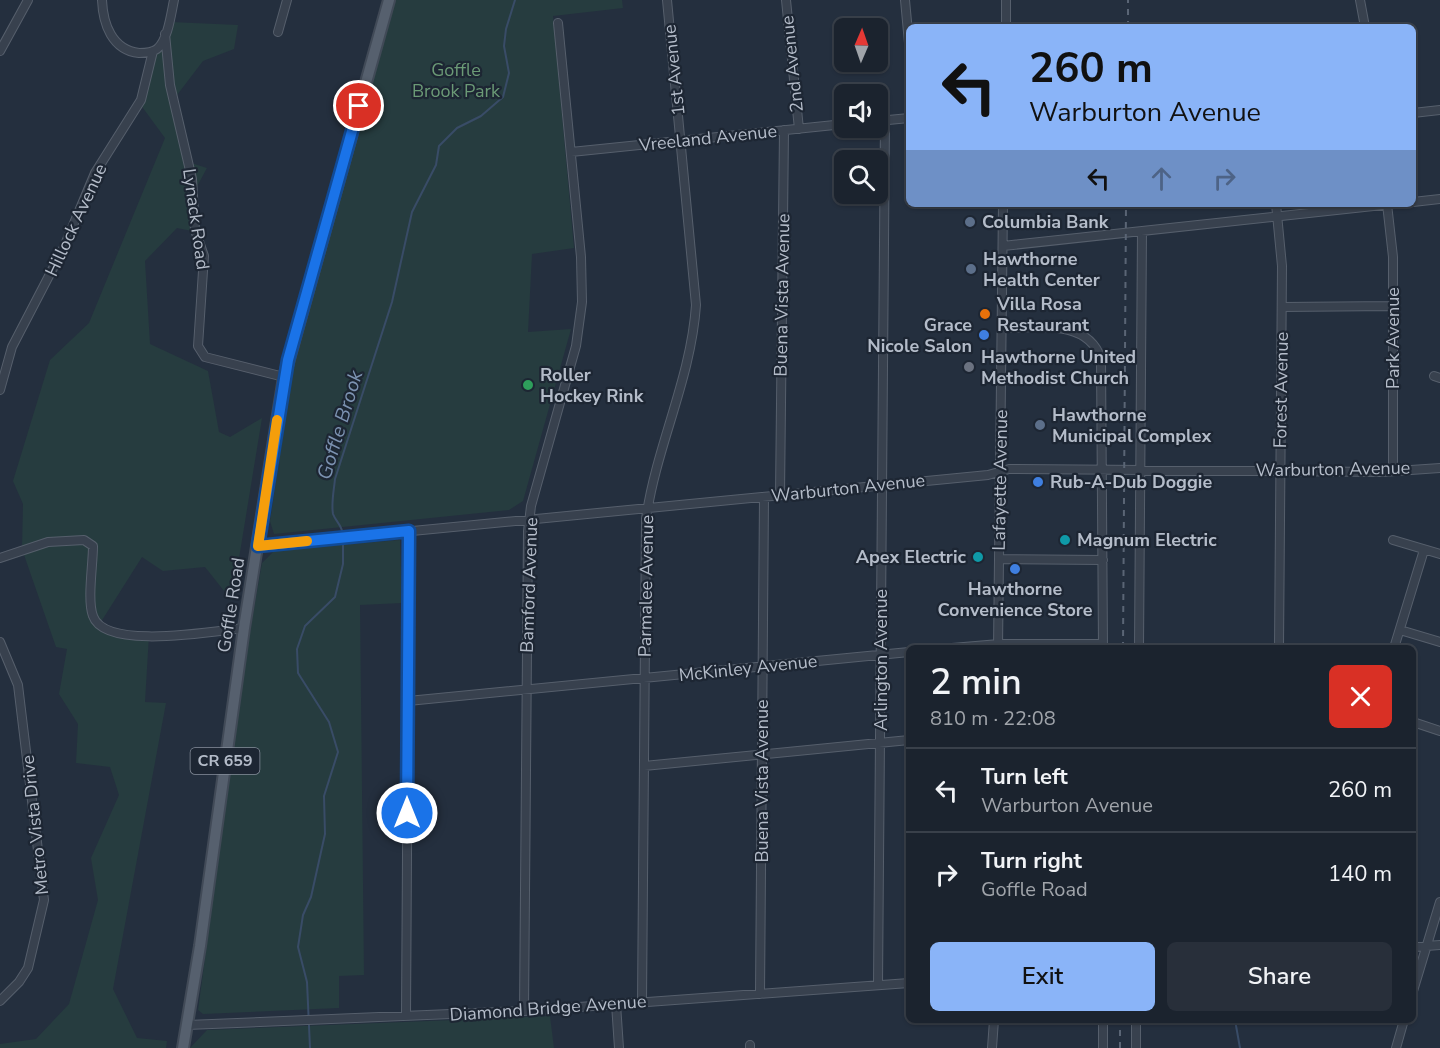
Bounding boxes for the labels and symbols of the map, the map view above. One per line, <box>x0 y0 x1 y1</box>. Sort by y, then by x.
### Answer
street label: 2nd Avenue <box>775 14 809 114</box>
north arrow <box>834 18 888 72</box>
street label: 1st Avenue <box>657 23 691 117</box>
park label: Goffle Brook Park <box>412 58 501 103</box>
pin <box>333 80 384 131</box>
street label: Vreeland Avenue <box>637 119 778 157</box>
street label: Hillock Avenue <box>39 160 113 280</box>
street label: Lynack Road <box>177 167 215 271</box>
place label: Columbia Bank <box>982 210 1109 234</box>
street label: Buena Vista Avenue <box>769 213 795 377</box>
marker: Columbia Bank <box>963 215 977 229</box>
place label: Hawthorne Health Center <box>983 247 1100 292</box>
marker: Hawthorne Health Center <box>964 262 978 276</box>
street label: Park Avenue <box>1381 287 1405 389</box>
place label: Villa Rosa Restaurant <box>996 292 1089 337</box>
marker: Villa Rosa Restaurant <box>978 307 992 321</box>
place label: Grace Nicole Salon <box>867 313 972 358</box>
marker: Grace Nicole Salon <box>977 328 991 342</box>
street label: Forest Avenue <box>1268 332 1294 448</box>
place label: Hawthorne United Methodist Church <box>981 345 1136 390</box>
marker: Hawthorne United Methodist Church <box>962 360 976 374</box>
place label: Roller Hockey Rink <box>540 363 644 408</box>
water label: Goffle Brook <box>311 366 370 483</box>
marker: Roller Hockey Rink <box>521 378 535 392</box>
place label: Hawthorne Municipal Complex <box>1052 403 1211 448</box>
street label: Lafayette Avenue <box>987 409 1013 551</box>
marker: Hawthorne Municipal Complex <box>1033 418 1047 432</box>
street label: Warburton Avenue <box>1255 456 1411 482</box>
street label: Warburton Avenue <box>770 468 926 508</box>
place label: Rub-A-Dub Doggie <box>1050 470 1212 494</box>
marker: Rub-A-Dub Doggie <box>1031 475 1045 489</box>
street label: Parmalee Avenue <box>633 515 659 657</box>
street label: Bamford Avenue <box>515 517 543 653</box>
place label: Magnum Electric <box>1077 528 1217 552</box>
marker: Magnum Electric <box>1058 533 1072 547</box>
place label: Apex Electric <box>856 545 966 569</box>
marker: Apex Electric <box>971 550 985 564</box>
street label: Goffle Road <box>212 556 250 654</box>
marker: Hawthorne Convenience Store <box>1008 562 1022 576</box>
place label: Hawthorne Convenience Store <box>938 577 1093 622</box>
street label: Arlington Avenue <box>869 589 893 731</box>
street label: McKinley Avenue <box>678 649 818 687</box>
street label: Buena Vista Avenue <box>750 699 774 863</box>
road number: CR 659 <box>190 748 260 774</box>
street label: Metro Vista Drive <box>16 754 54 896</box>
position arrow <box>375 781 439 845</box>
street label: Diamond Bridge Avenue <box>449 989 647 1027</box>

